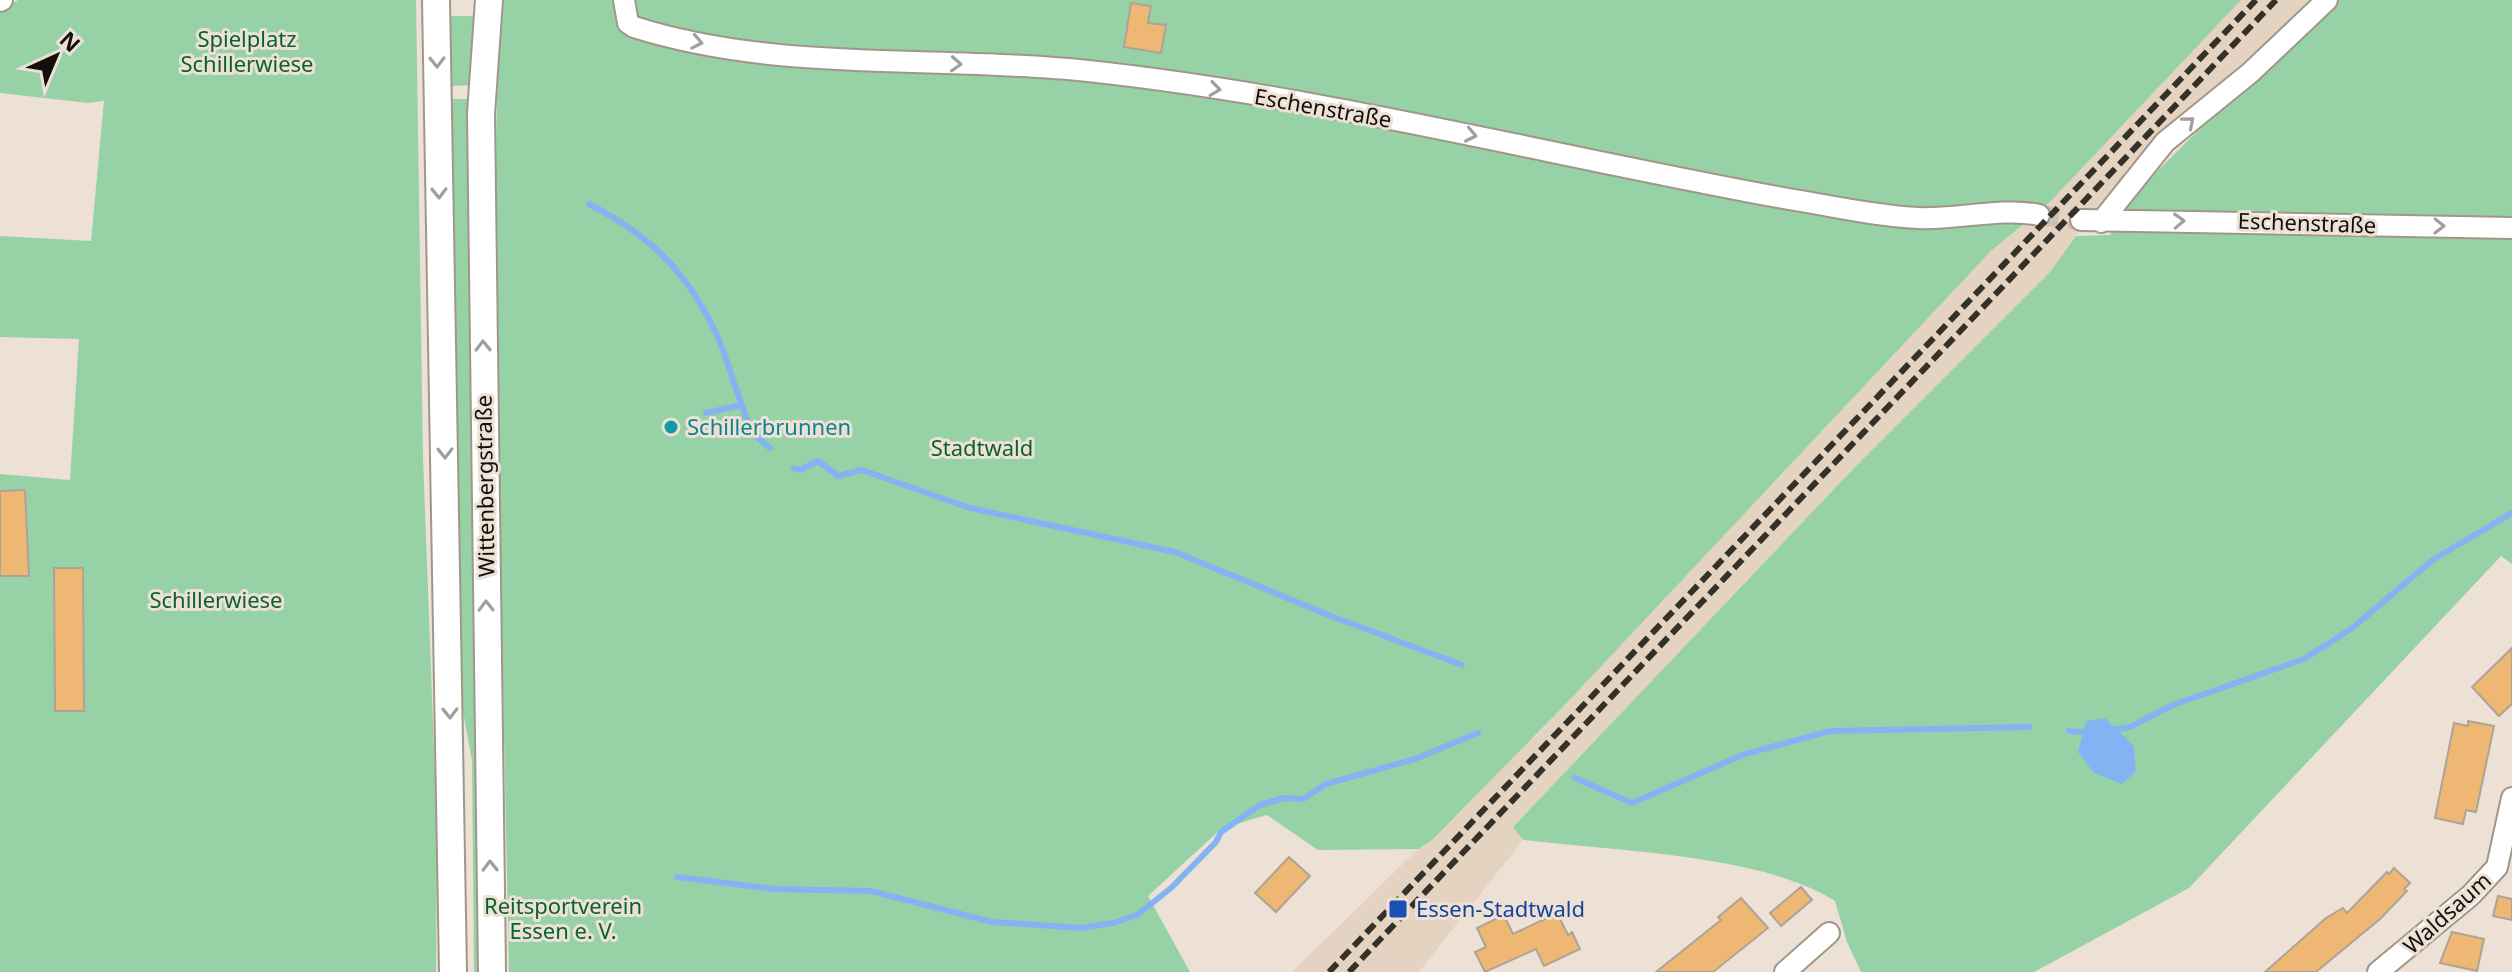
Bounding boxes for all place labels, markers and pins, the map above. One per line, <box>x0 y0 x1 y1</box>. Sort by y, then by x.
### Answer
place label: Schillerbrunnen <box>687 411 851 441</box>
marker: Schillerbrunnen <box>662 418 680 436</box>
place label: Essen-Stadtwald <box>1416 893 1585 923</box>
marker: Essen-Stadtwald <box>1387 898 1409 920</box>

